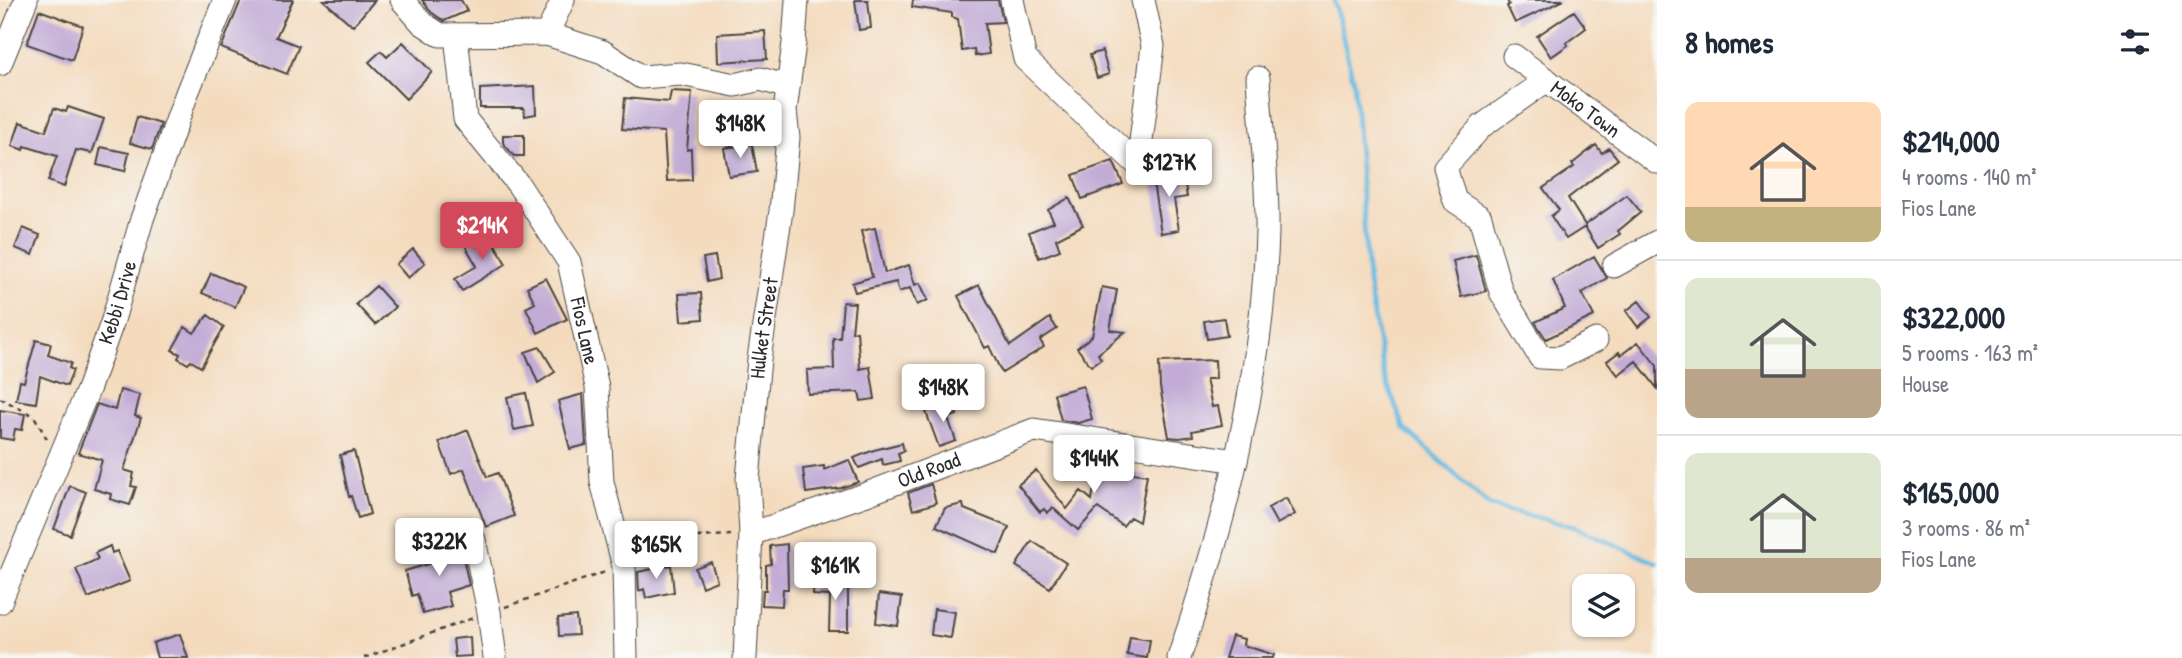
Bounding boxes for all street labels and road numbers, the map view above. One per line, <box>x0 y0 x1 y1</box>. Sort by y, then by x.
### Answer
street label: Moko Town <box>1545 73 1627 144</box>
street label: Kebbi Drive <box>91 257 143 348</box>
street label: Hulket Street <box>742 275 785 380</box>
street label: Fios Lane <box>563 293 606 367</box>
street label: Old Road <box>893 445 964 495</box>

